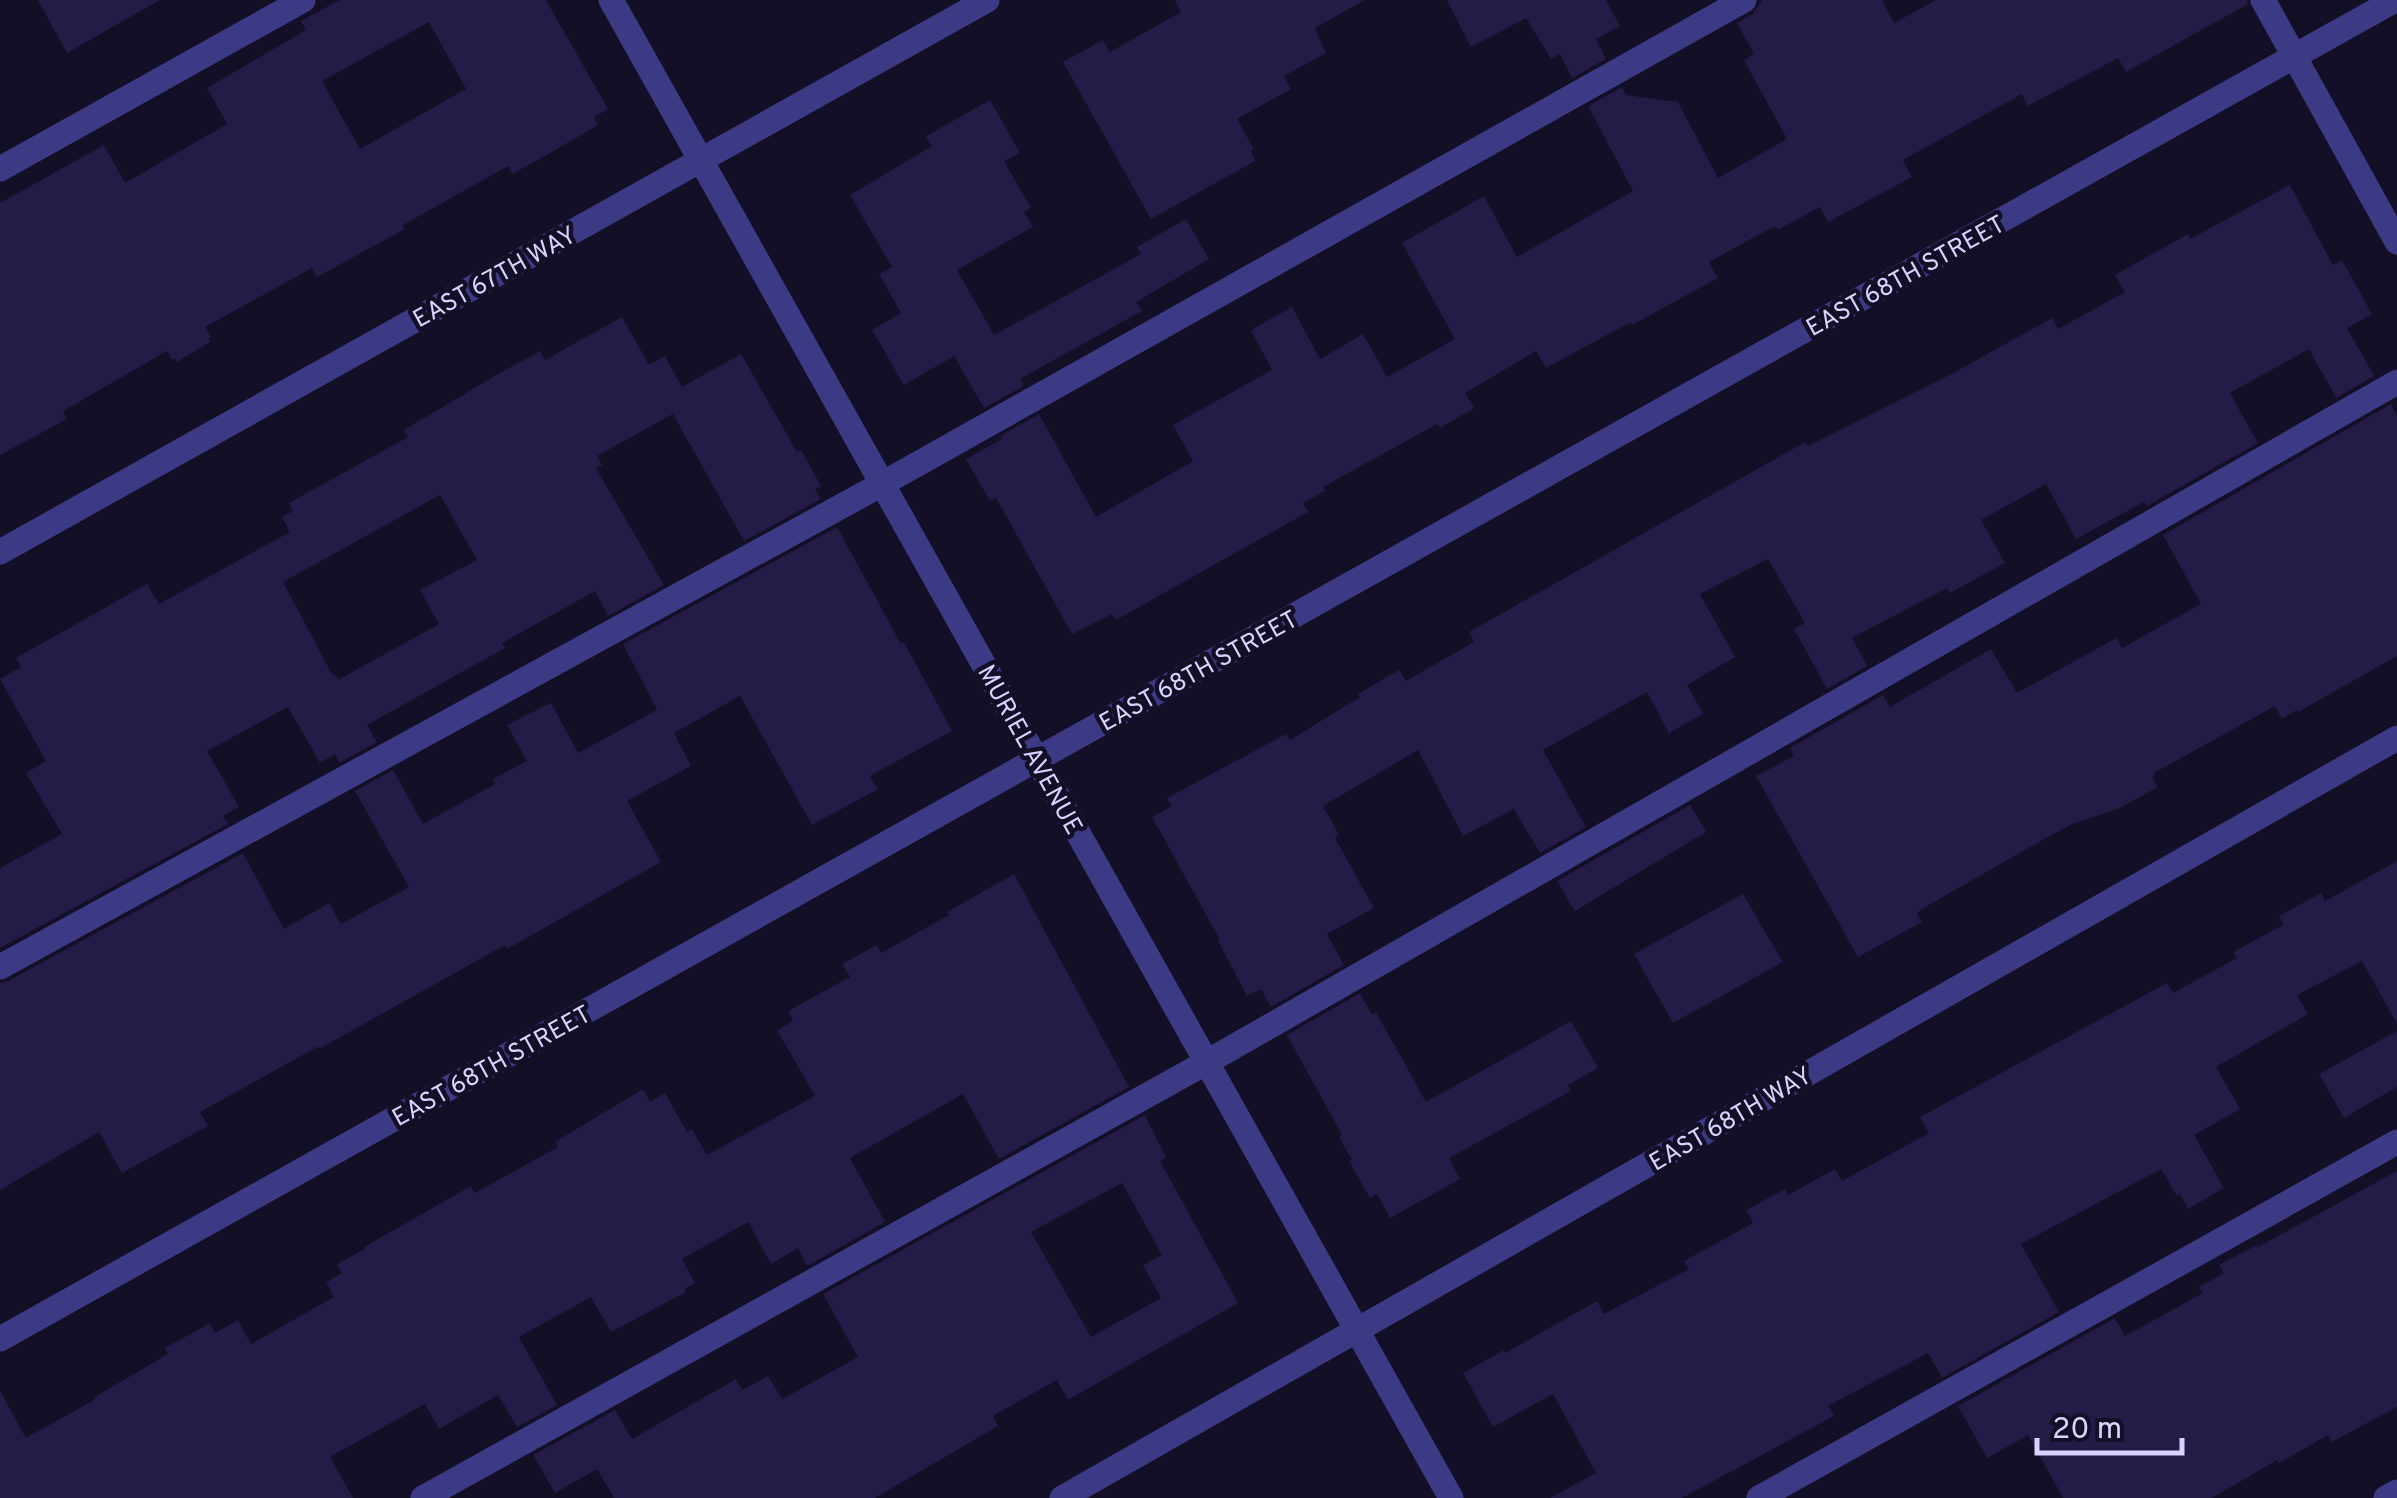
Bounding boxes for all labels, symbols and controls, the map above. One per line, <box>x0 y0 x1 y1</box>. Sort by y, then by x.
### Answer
street label: EAST 68TH STREET <box>1801 210 2012 346</box>
street label: EAST 67TH WAY <box>408 221 583 337</box>
street label: EAST 68TH STREET <box>1094 605 1305 741</box>
street label: MURIEL AVENUE <box>968 660 1088 841</box>
street label: EAST 68TH STREET <box>387 1000 598 1136</box>
street label: EAST 68TH WAY <box>1644 1061 1819 1180</box>
scale bar <box>2037 1393 2182 1455</box>
text: 20 m <box>2052 1412 2122 1449</box>

